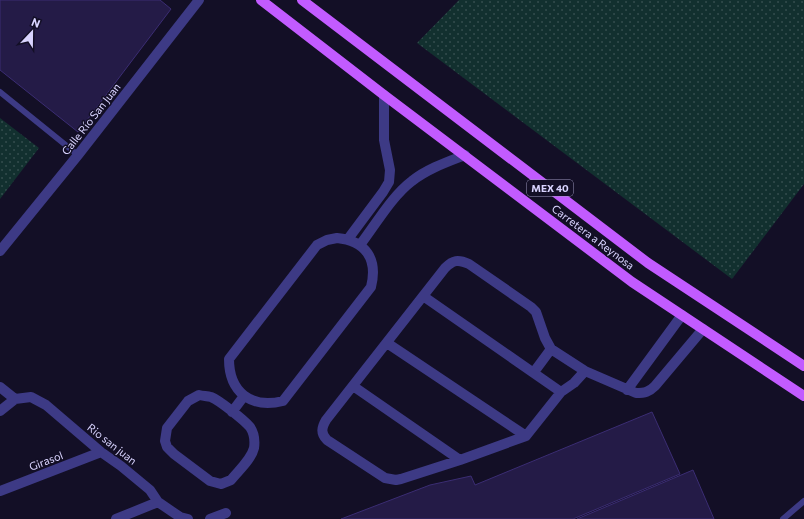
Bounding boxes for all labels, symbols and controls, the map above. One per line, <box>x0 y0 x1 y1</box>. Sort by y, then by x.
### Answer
north arrow <box>12 12 52 52</box>
text: N <box>30 15 42 30</box>
street label: Calle Río San Juan <box>58 80 124 158</box>
road number: MEX 40 <box>527 180 573 196</box>
street label: Carretera a Reynosa <box>550 201 637 272</box>
street label: Rio san juan <box>85 420 140 467</box>
street label: Girasol <box>27 448 65 473</box>

